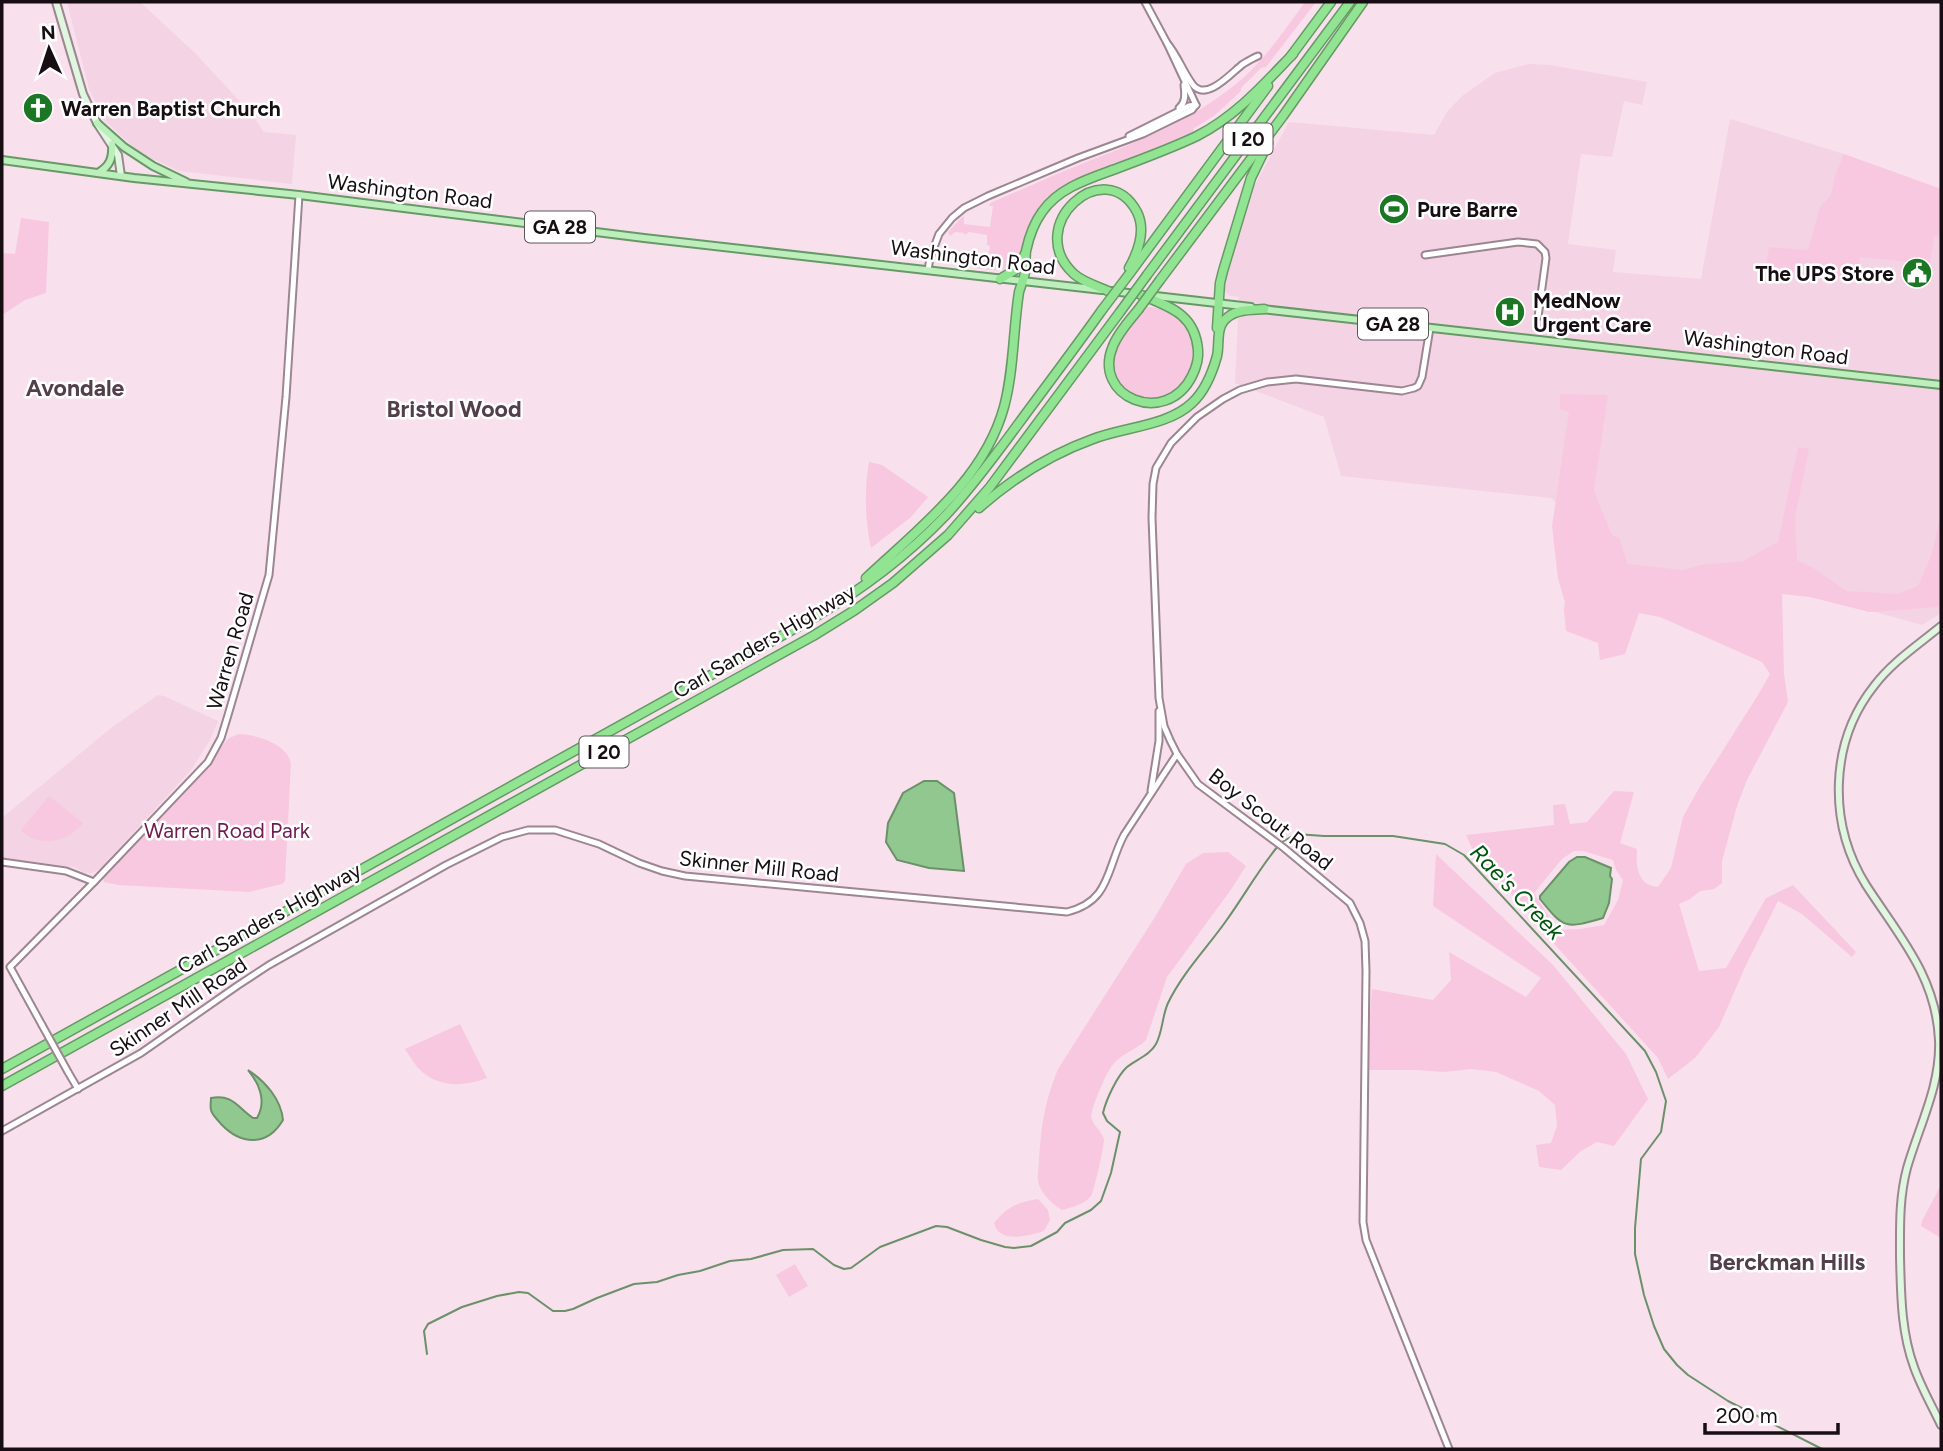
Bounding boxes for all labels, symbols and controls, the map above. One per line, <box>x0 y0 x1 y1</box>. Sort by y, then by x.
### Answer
north arrow <box>14 14 84 84</box>
text: N <box>40 21 56 44</box>
church icon: Warren Baptist Church <box>21 91 55 125</box>
place label: Warren Baptist Church <box>61 96 281 121</box>
road number: I 20 <box>1224 124 1272 154</box>
street label: Washington Road <box>326 168 494 214</box>
sports icon: Pure Barre <box>1377 192 1411 226</box>
place label: Pure Barre <box>1417 197 1518 222</box>
road number: GA 28 <box>525 212 595 243</box>
street label: Washington Road <box>889 234 1057 280</box>
public building icon: The UPS Store <box>1900 256 1934 290</box>
place label: The UPS Store <box>1755 261 1894 286</box>
place label: MedNow Urgent Care <box>1533 288 1652 337</box>
hospital icon: MedNow Urgent Care <box>1493 295 1527 329</box>
road number: GA 28 <box>1358 308 1428 340</box>
street label: Washington Road <box>1682 324 1850 370</box>
district label: Avondale <box>26 374 125 402</box>
district label: Bristol Wood <box>386 395 522 423</box>
street label: Carl Sanders Highway <box>668 579 860 703</box>
street label: Warren Road <box>201 589 259 713</box>
road number: I 20 <box>580 736 628 768</box>
street label: Boy Scout Road <box>1204 763 1338 875</box>
park label: Warren Road Park <box>144 818 311 843</box>
water label: Rae's Creek <box>1464 838 1570 946</box>
street label: Skinner Mill Road <box>678 845 840 887</box>
street label: Carl Sanders Highway <box>173 857 365 979</box>
street label: Skinner Mill Road <box>104 952 252 1062</box>
district label: Berckman Hills <box>1709 1248 1866 1276</box>
scale bar <box>1705 1392 1838 1436</box>
text: 200 m <box>1716 1403 1778 1428</box>

